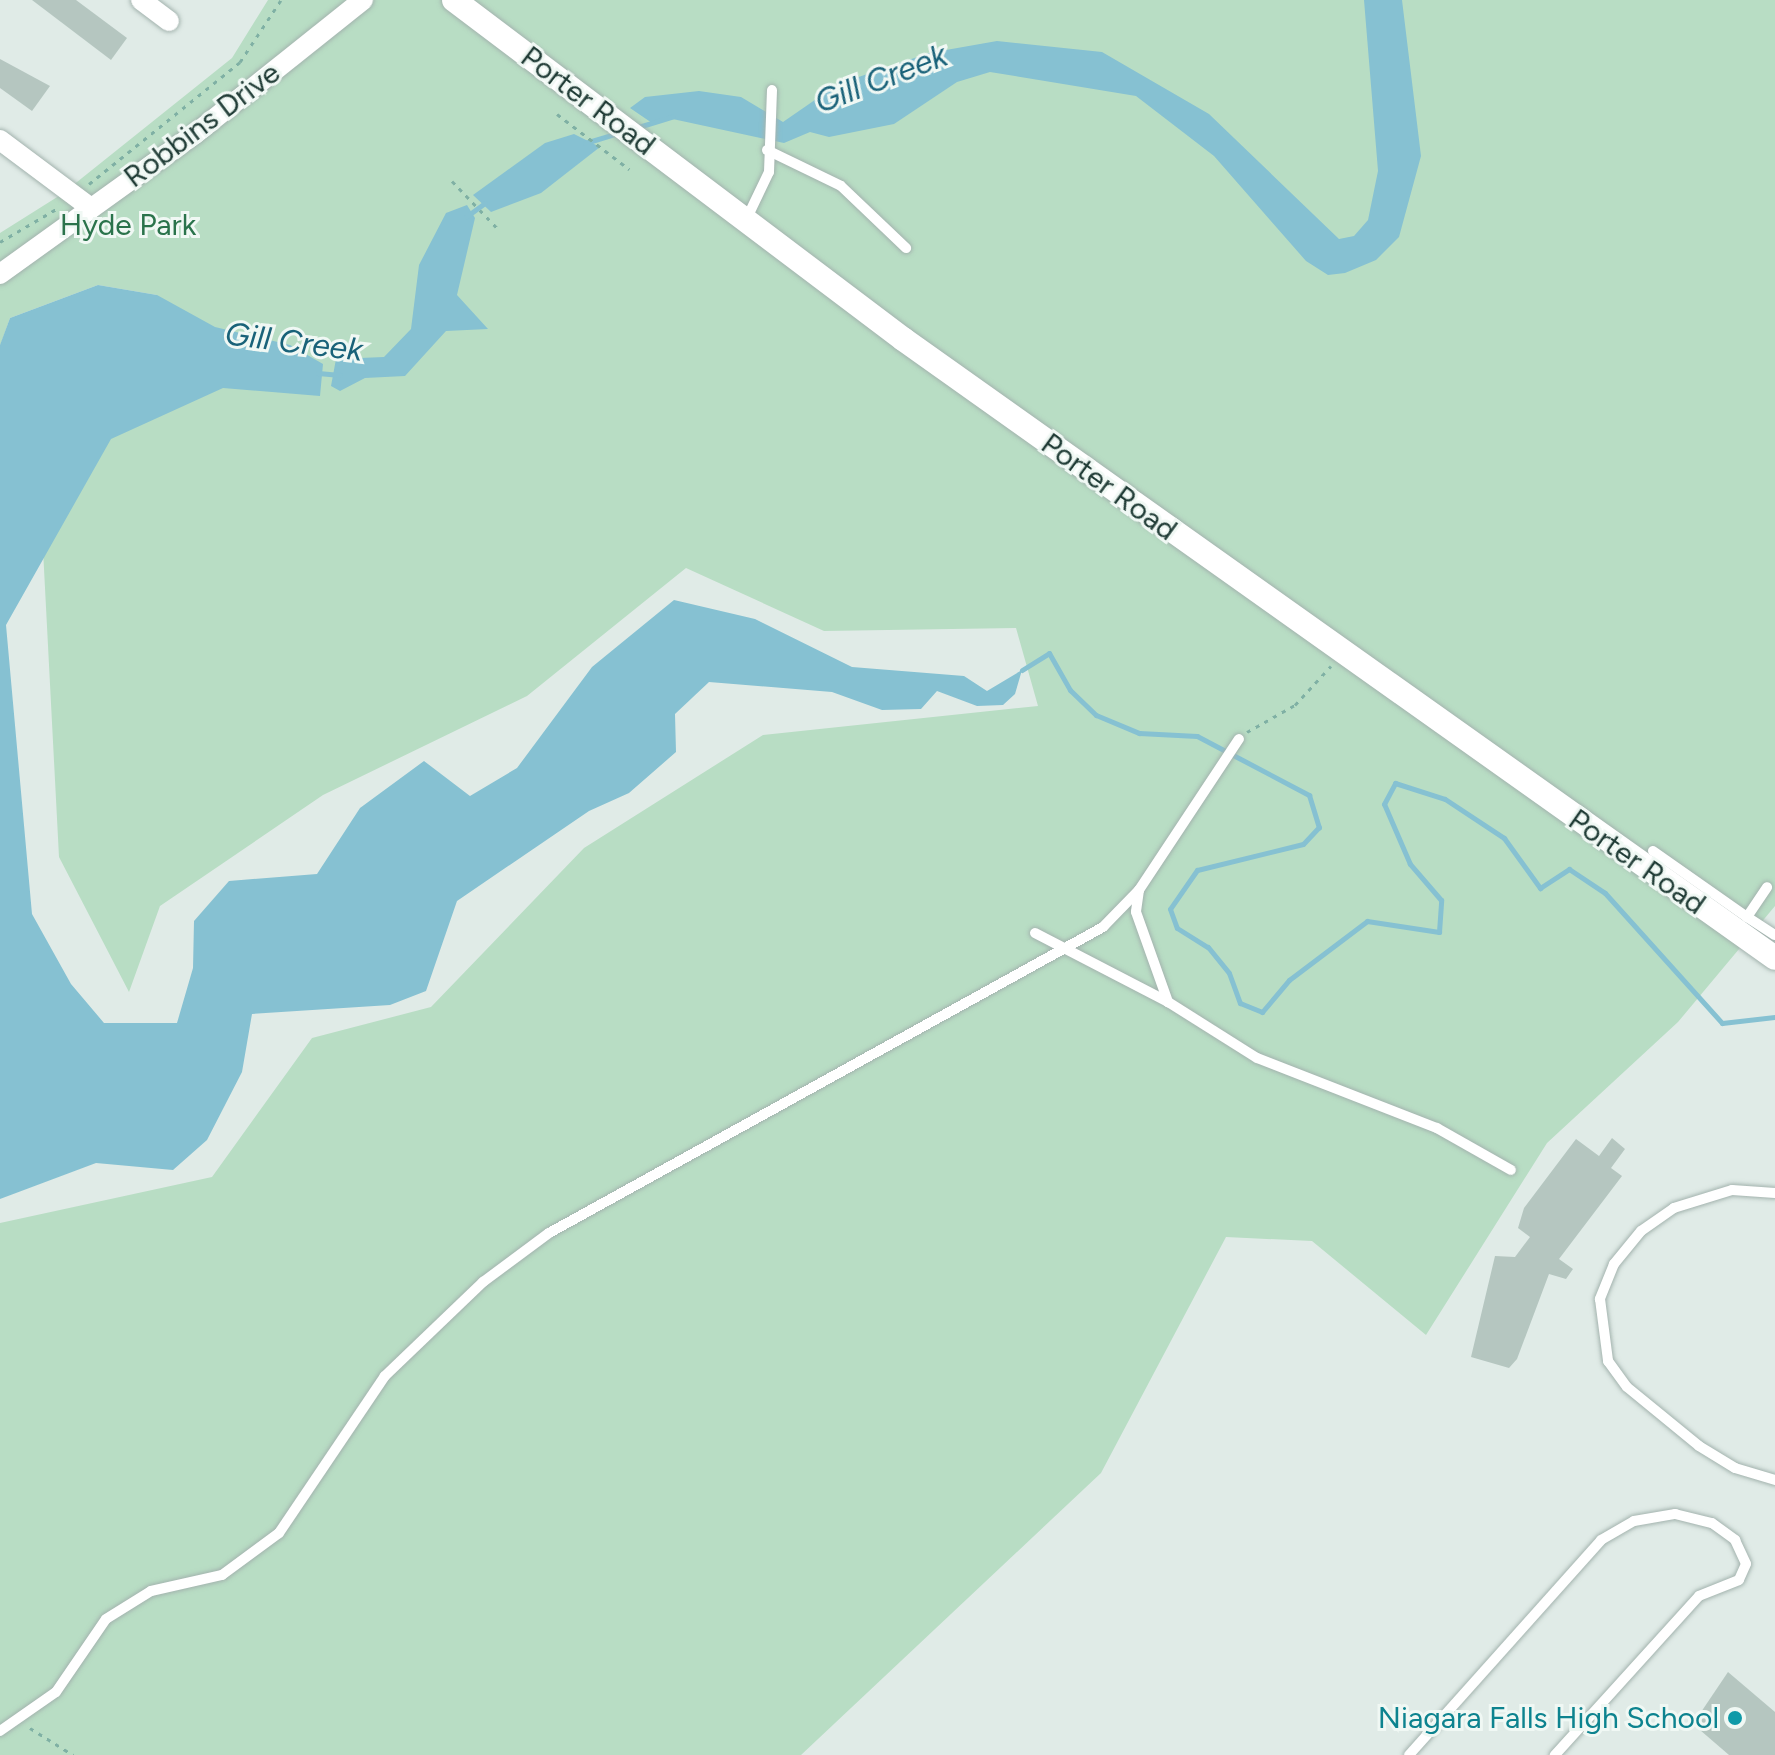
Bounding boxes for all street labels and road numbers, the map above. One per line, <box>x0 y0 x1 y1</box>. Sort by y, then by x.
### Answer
street label: Porter Road <box>514 39 662 163</box>
street label: Robbins Drive <box>117 55 287 195</box>
street label: Porter Road <box>1034 426 1184 548</box>
street label: Porter Road <box>1562 802 1712 922</box>

